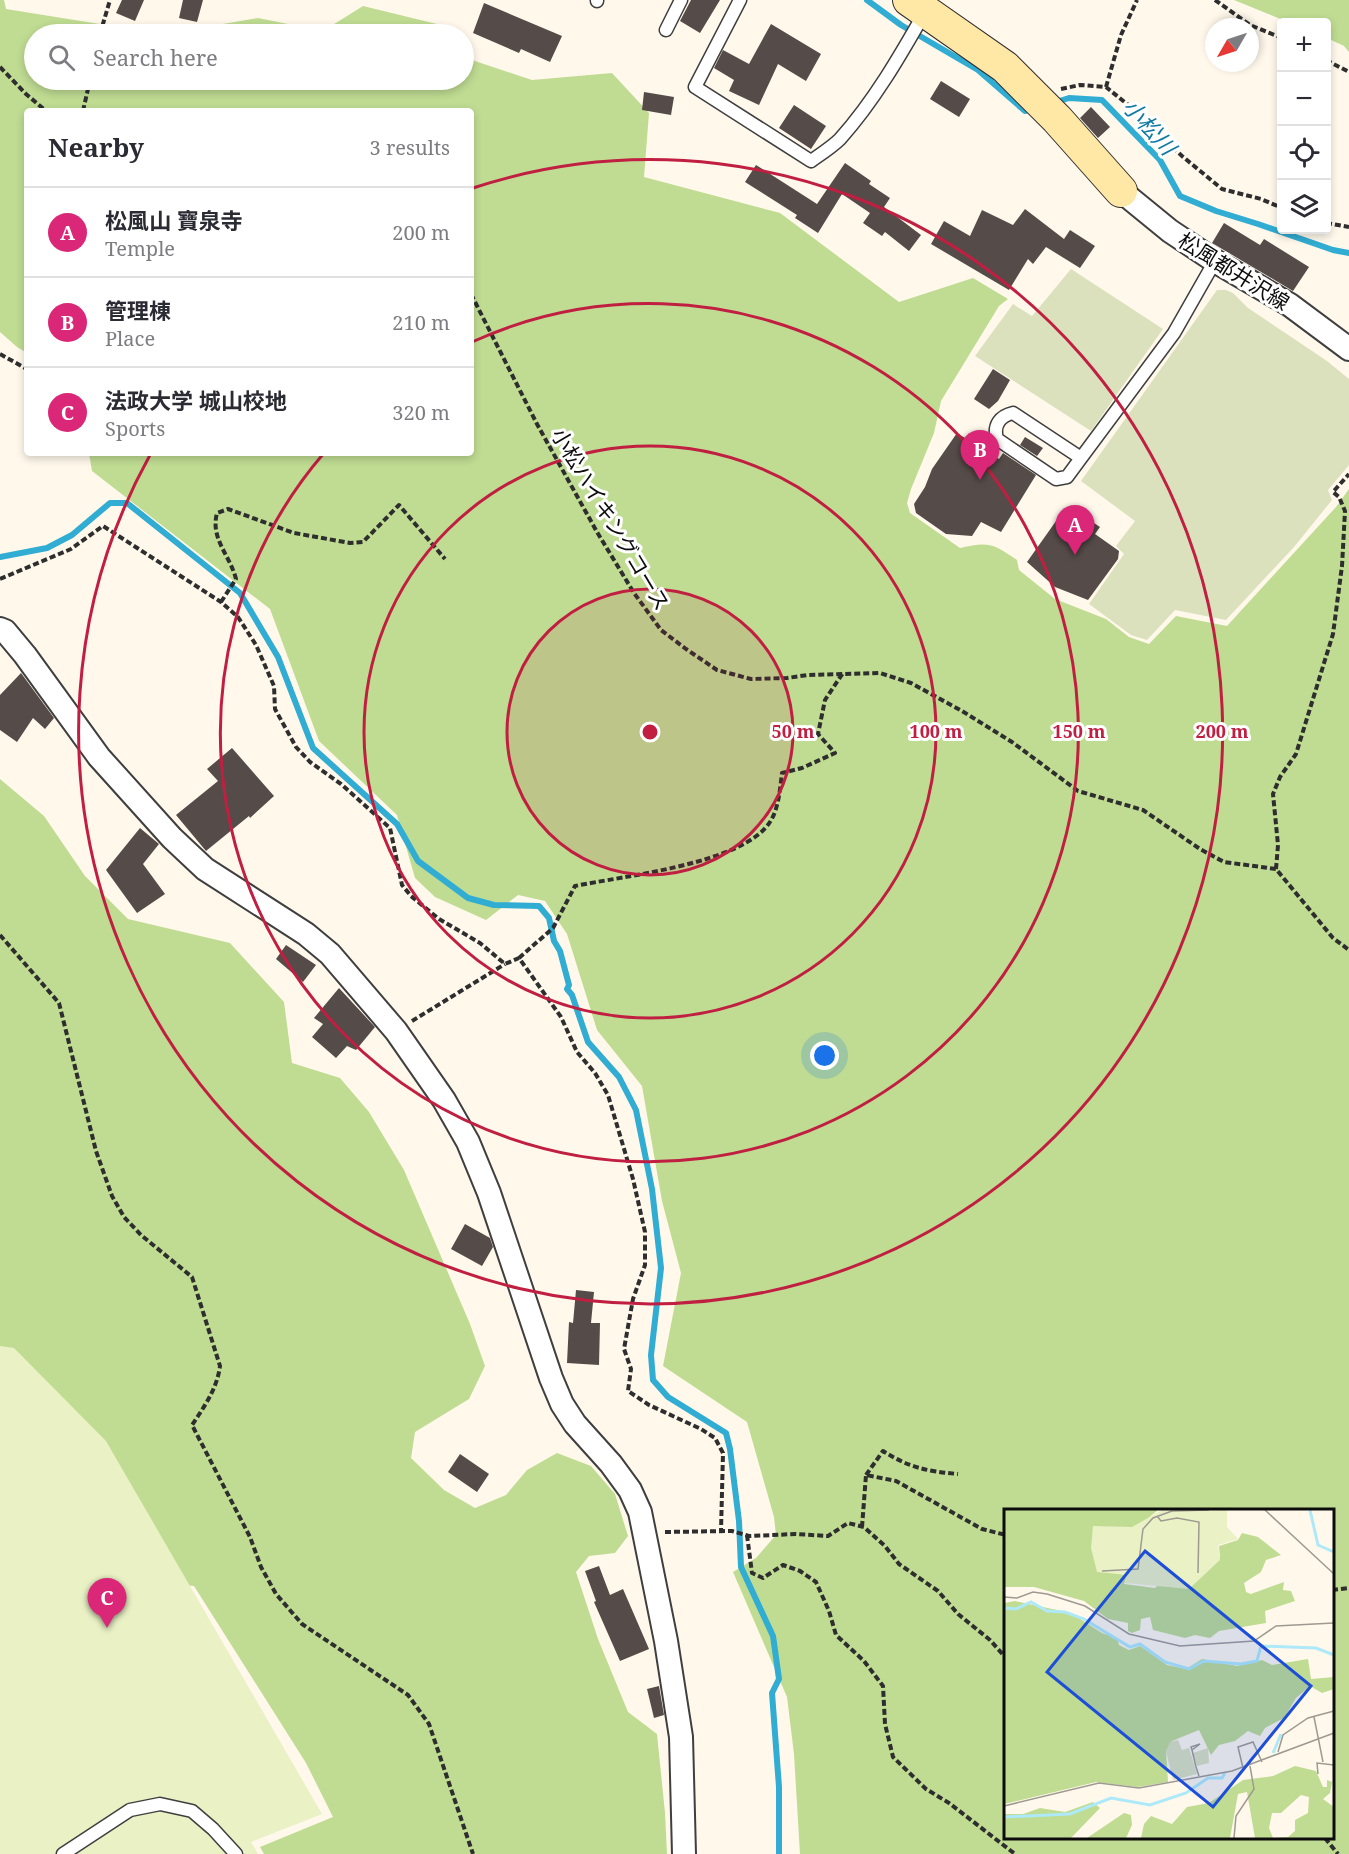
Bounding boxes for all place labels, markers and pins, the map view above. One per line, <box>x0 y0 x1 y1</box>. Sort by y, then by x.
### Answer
pin: B <box>960 430 1000 480</box>
pin: A <box>1056 506 1094 555</box>
centre of rings <box>640 722 660 742</box>
pin: C <box>88 1578 126 1628</box>

